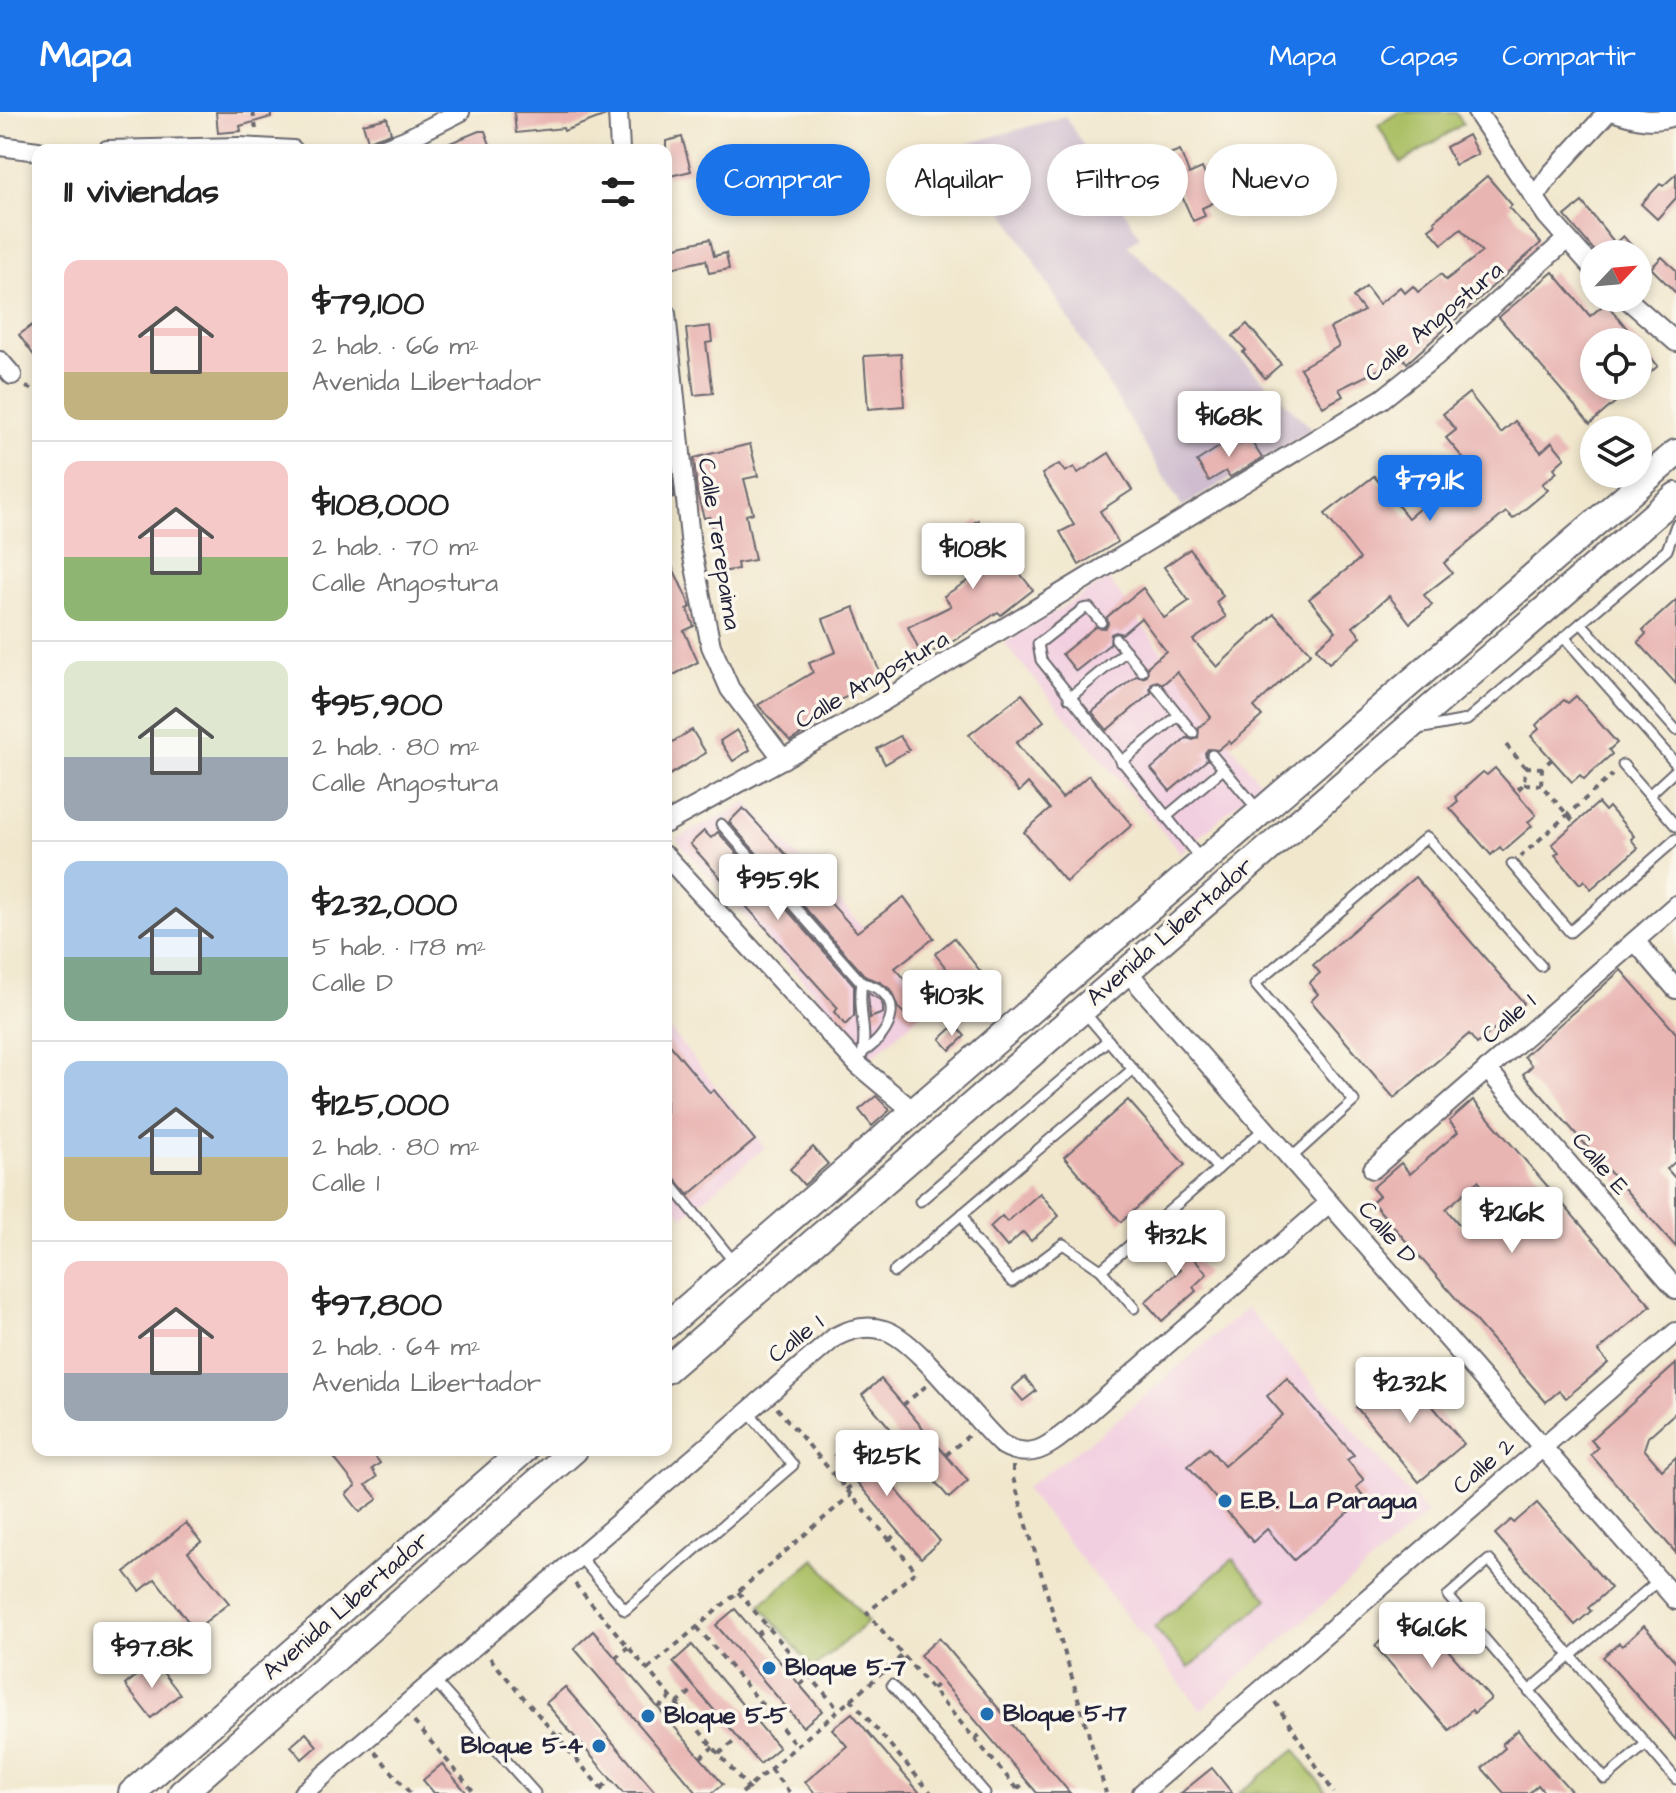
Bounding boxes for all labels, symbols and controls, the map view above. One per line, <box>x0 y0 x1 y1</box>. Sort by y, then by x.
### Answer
text: Mapa <box>40 30 131 82</box>
text: Mapa <box>1269 37 1336 76</box>
text: Capas <box>1380 37 1458 76</box>
text: Compartir <box>1502 37 1636 76</box>
chip: Comprar <box>696 144 870 216</box>
chip: Alquilar <box>886 144 1031 216</box>
chip: Filtros <box>1047 144 1188 216</box>
chip: Nuevo <box>1204 144 1337 216</box>
text: 11 viviendas <box>64 168 219 216</box>
icon: filters <box>596 170 640 214</box>
north arrow <box>1580 240 1652 312</box>
map controls <box>1580 240 1652 488</box>
street label: Calle Angostura <box>1357 254 1511 391</box>
text: $79,100 <box>312 280 425 328</box>
icon: home <box>128 292 224 388</box>
text: 2 hab. · 66 m² <box>312 328 479 364</box>
button: locate <box>1580 328 1652 400</box>
text: Avenida Libertador <box>312 364 541 400</box>
pin: $168K <box>1173 391 1285 459</box>
text: $168K <box>1196 399 1262 435</box>
button: layers <box>1580 416 1652 488</box>
pin: $79.1K <box>1365 455 1495 523</box>
street label: Calle Terepaima <box>689 456 749 632</box>
text: $79.1K <box>1396 463 1464 499</box>
text: $108,000 <box>312 481 449 529</box>
icon: home <box>128 493 224 589</box>
pin: $108K <box>917 523 1029 591</box>
text: 2 hab. · 70 m² <box>312 529 479 565</box>
text: $108K <box>940 531 1006 567</box>
text: Calle Angostura <box>312 565 498 601</box>
street label: Calle Angostura <box>789 622 955 739</box>
text: $95,900 <box>312 681 443 729</box>
icon: home <box>128 693 224 789</box>
text: 2 hab. · 80 m² <box>312 729 480 765</box>
text: Calle Angostura <box>312 765 498 801</box>
street label: Avenida Libertador <box>1079 850 1261 1014</box>
pin: $95.9K <box>713 854 843 922</box>
text: $95.9K <box>737 862 819 898</box>
text: $232,000 <box>312 881 458 929</box>
icon: home <box>128 893 224 989</box>
text: 5 hab. · 178 m² <box>312 929 486 965</box>
text: Calle D <box>312 965 393 1001</box>
pin: $103K <box>896 970 1008 1038</box>
text: $103K <box>920 978 984 1014</box>
street label: Calle 1 <box>1474 986 1544 1052</box>
text: $125,000 <box>312 1081 449 1129</box>
icon: home <box>128 1093 224 1189</box>
street label: Calle E <box>1563 1125 1637 1203</box>
text: 2 hab. · 80 m² <box>312 1129 480 1165</box>
text: Calle 1 <box>312 1165 380 1201</box>
pin: $216K <box>1456 1187 1568 1255</box>
street label: Calle D <box>1350 1194 1424 1272</box>
text: $216K <box>1480 1195 1544 1231</box>
pin: $132K <box>1120 1210 1232 1278</box>
text: $132K <box>1145 1218 1207 1254</box>
text: $97,800 <box>312 1281 442 1329</box>
icon: home <box>128 1293 224 1389</box>
street label: Calle 1 <box>761 1306 831 1372</box>
text: 2 hab. · 64 m² <box>312 1329 481 1365</box>
pin: $232K <box>1354 1357 1466 1425</box>
text: Avenida Libertador <box>312 1365 541 1401</box>
text: $232K <box>1373 1365 1447 1401</box>
street label: Calle 2 <box>1445 1429 1523 1503</box>
pin: $125K <box>831 1430 943 1498</box>
text: $125K <box>854 1438 920 1474</box>
place label: E.B. La Paragua <box>1241 1484 1418 1519</box>
marker: E.B. La Paragua <box>1216 1492 1234 1510</box>
street label: Avenida Libertador <box>255 1524 437 1688</box>
pin: $61.6K <box>1367 1602 1497 1670</box>
text: $61.6K <box>1397 1610 1467 1646</box>
pin: $97.8K <box>87 1622 217 1690</box>
text: $97.8K <box>111 1630 193 1666</box>
place label: Bloque 5-7 <box>785 1651 906 1685</box>
marker: Bloque 5-7 <box>760 1659 778 1677</box>
place label: Bloque 5-17 <box>1003 1697 1127 1731</box>
place label: Bloque 5-5 <box>664 1699 788 1733</box>
marker: Bloque 5-17 <box>978 1705 996 1723</box>
marker: Bloque 5-5 <box>639 1707 657 1725</box>
place label: Bloque 5-4 <box>461 1729 584 1763</box>
marker: Bloque 5-4 <box>590 1737 608 1755</box>

